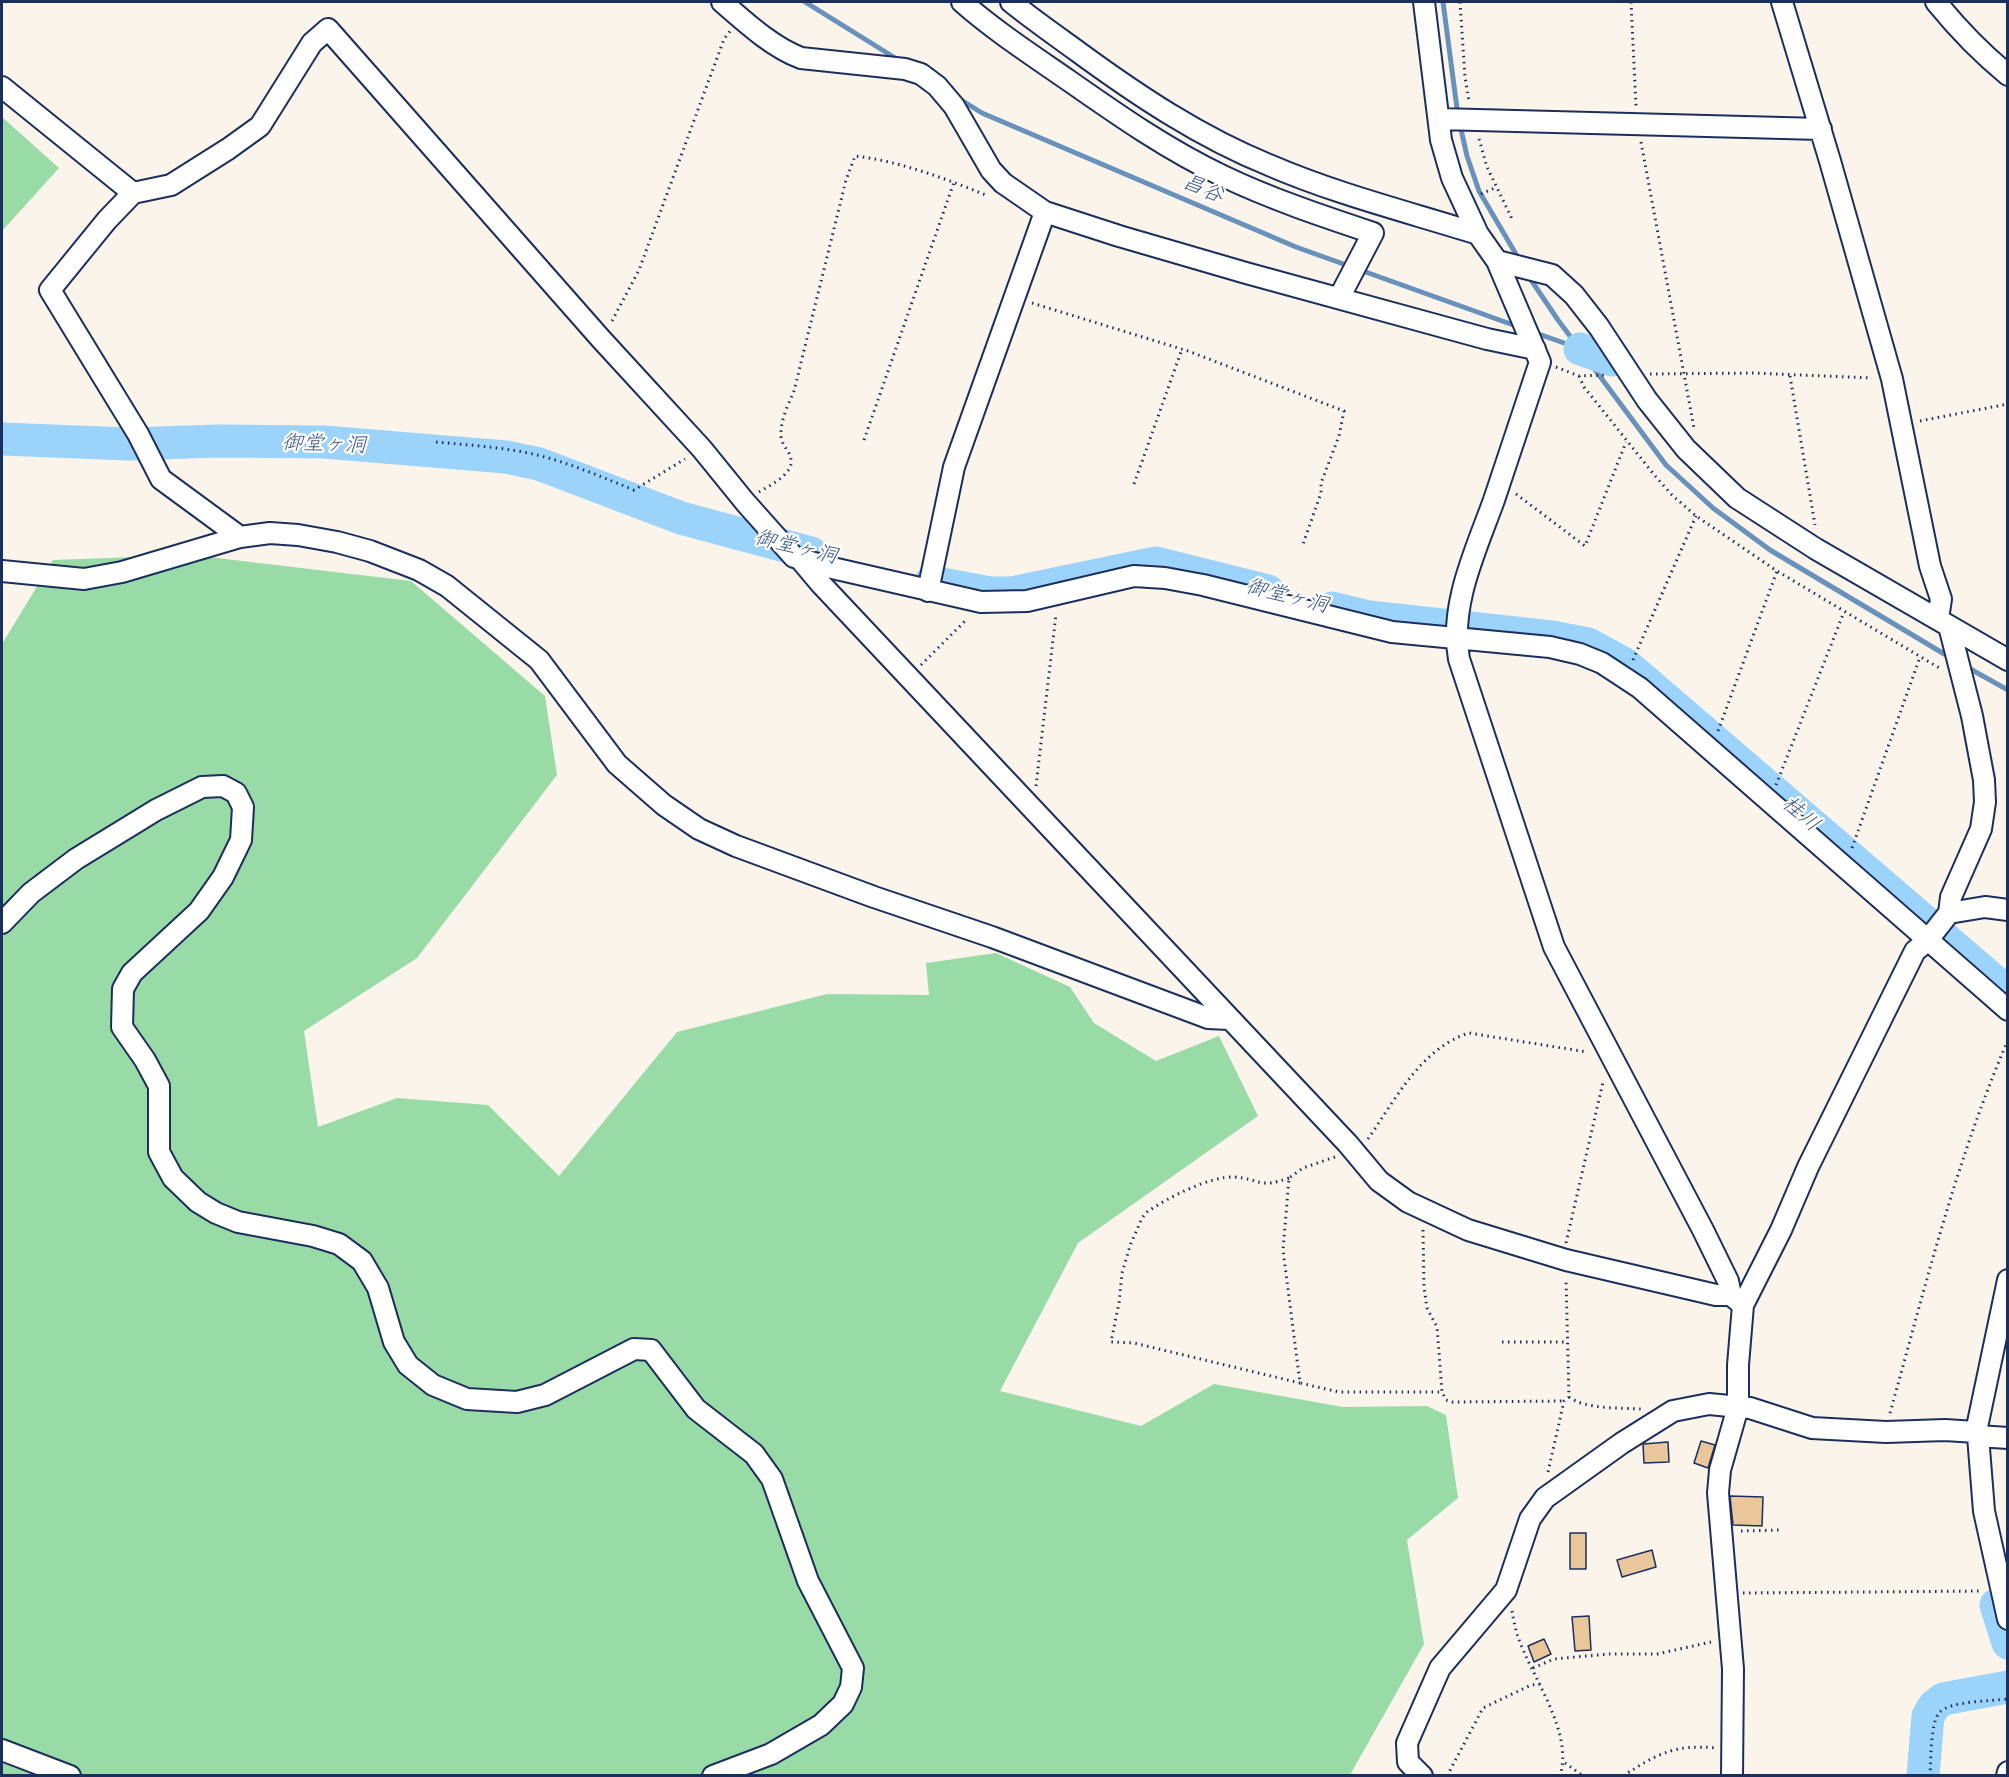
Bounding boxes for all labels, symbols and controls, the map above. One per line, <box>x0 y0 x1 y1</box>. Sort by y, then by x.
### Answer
water label: 昌谷 <box>1179 169 1227 209</box>
water label: 御堂ヶ洞 <box>282 430 366 458</box>
water label: 御堂ヶ洞 <box>752 525 840 569</box>
water label: 御堂ヶ洞 <box>1243 574 1331 618</box>
water label: 桂川 <box>1777 791 1825 837</box>

